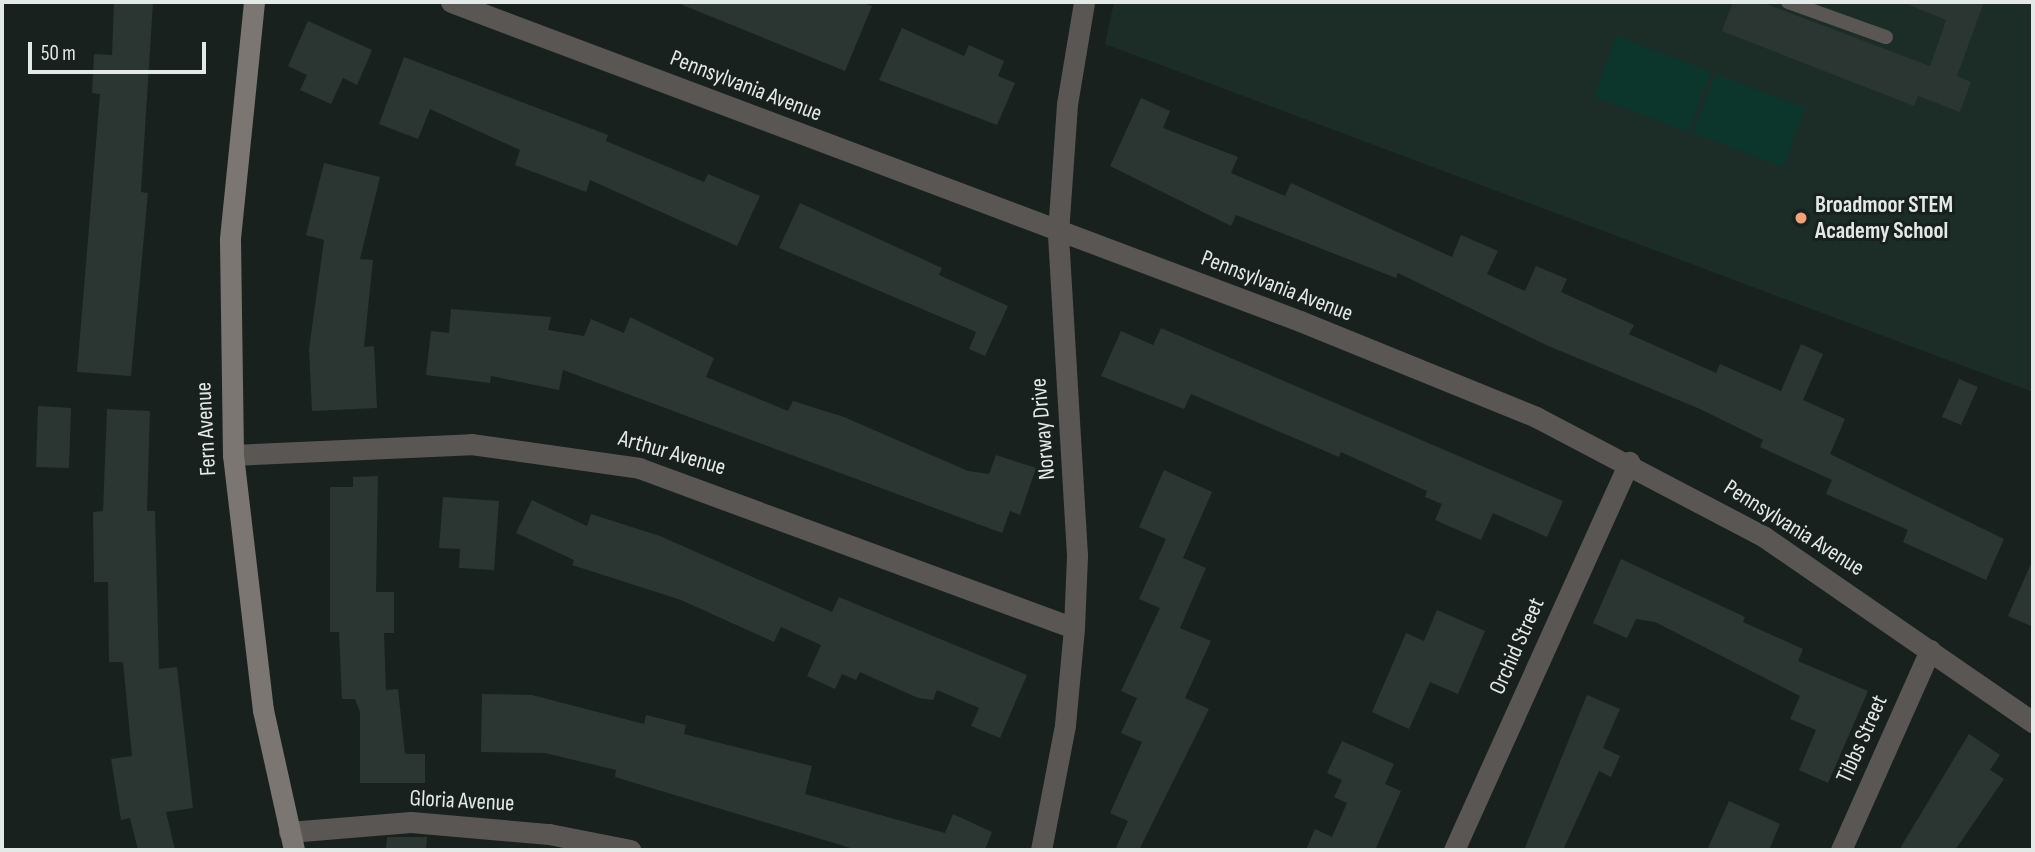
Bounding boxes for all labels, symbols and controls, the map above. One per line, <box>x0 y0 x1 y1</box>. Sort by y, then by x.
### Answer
scale bar <box>32 28 210 72</box>
text: 50 m <box>41 41 76 66</box>
street label: Pennsylvania Avenue <box>666 44 826 128</box>
place label: Broadmoor STEM Academy School <box>1815 191 1953 245</box>
marker: Broadmoor STEM Academy School <box>1793 210 1809 226</box>
street label: Pennsylvania Avenue <box>1197 244 1357 328</box>
street label: Norway Drive <box>1025 377 1061 481</box>
street label: Fern Avenue <box>190 381 222 477</box>
street label: Arthur Avenue <box>615 425 729 481</box>
street label: Pennsylvania Avenue <box>1719 474 1869 582</box>
street label: Orchid Street <box>1484 593 1550 699</box>
street label: Tibbs Street <box>1830 691 1894 787</box>
street label: Gloria Avenue <box>409 784 515 818</box>

